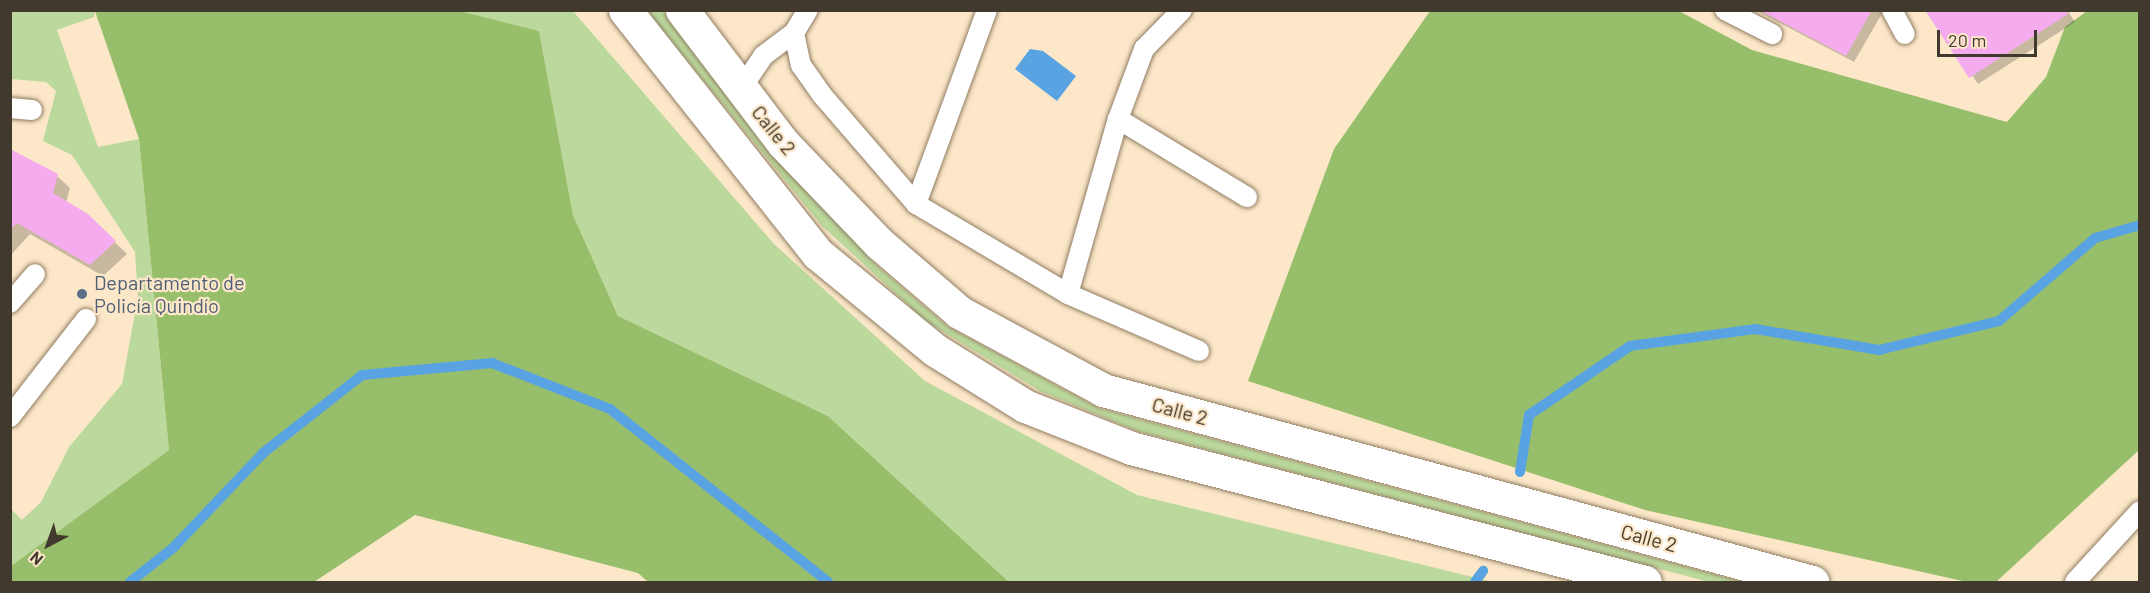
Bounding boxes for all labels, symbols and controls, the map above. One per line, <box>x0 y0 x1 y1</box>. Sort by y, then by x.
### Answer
scale bar <box>1940 18 2040 56</box>
text: 20 m <box>1948 29 1986 51</box>
street label: Calle 2 <box>747 100 801 160</box>
place label: Departamento de Policía Quindío <box>94 270 245 317</box>
marker: Departamento de Policía Quindío <box>75 287 89 301</box>
street label: Calle 2 <box>1149 392 1211 430</box>
north arrow <box>18 515 78 575</box>
street label: Calle 2 <box>1618 519 1680 557</box>
text: N <box>26 548 46 570</box>

